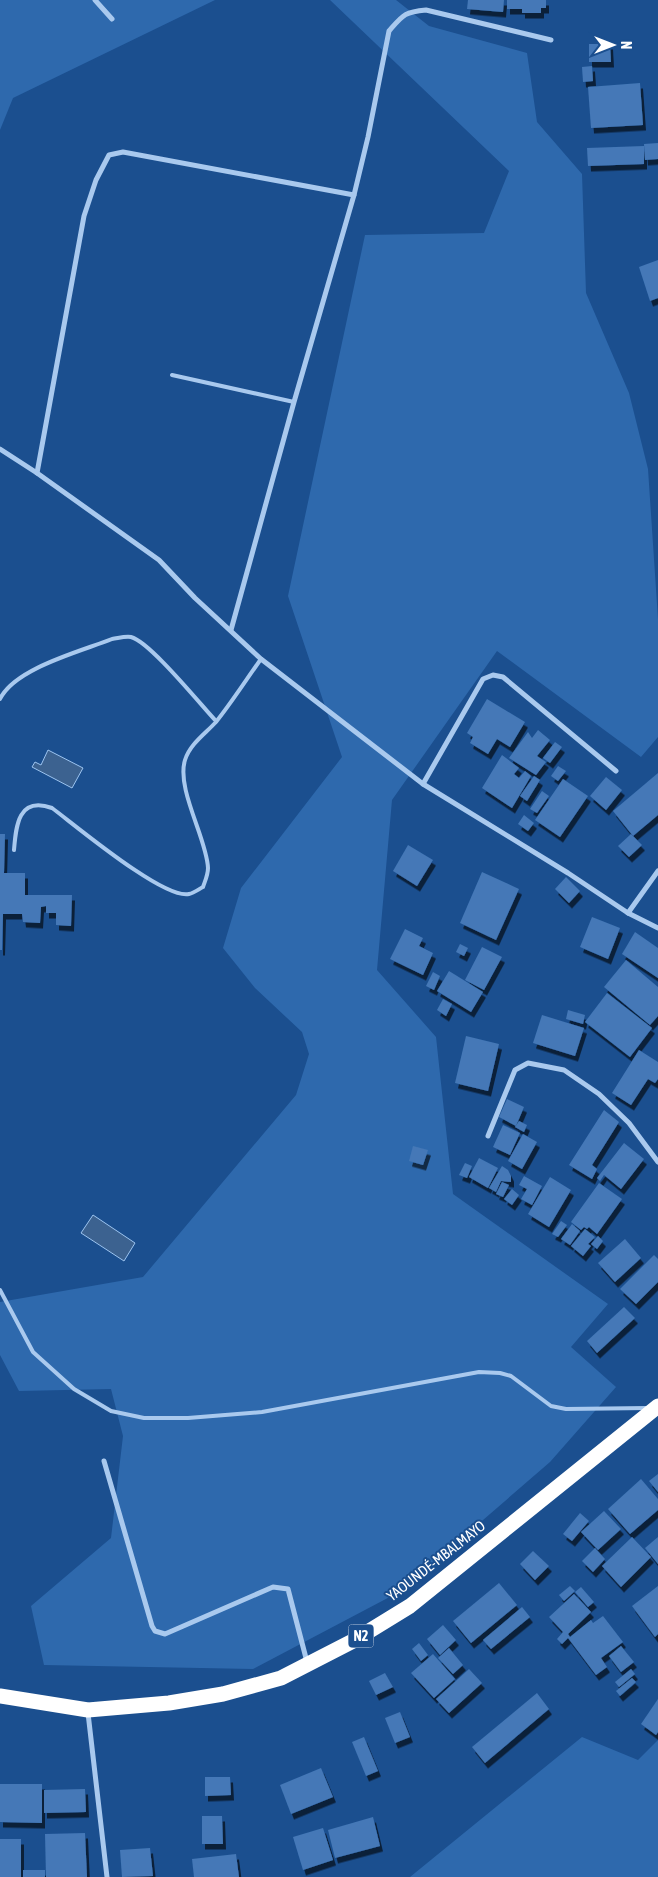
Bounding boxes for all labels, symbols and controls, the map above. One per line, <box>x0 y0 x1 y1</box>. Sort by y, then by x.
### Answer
north arrow <box>588 20 638 70</box>
text: N <box>618 41 634 49</box>
street label: YAOUNDÉ-MBALMAYO <box>383 1517 488 1604</box>
road number: N2 <box>348 1624 374 1648</box>

